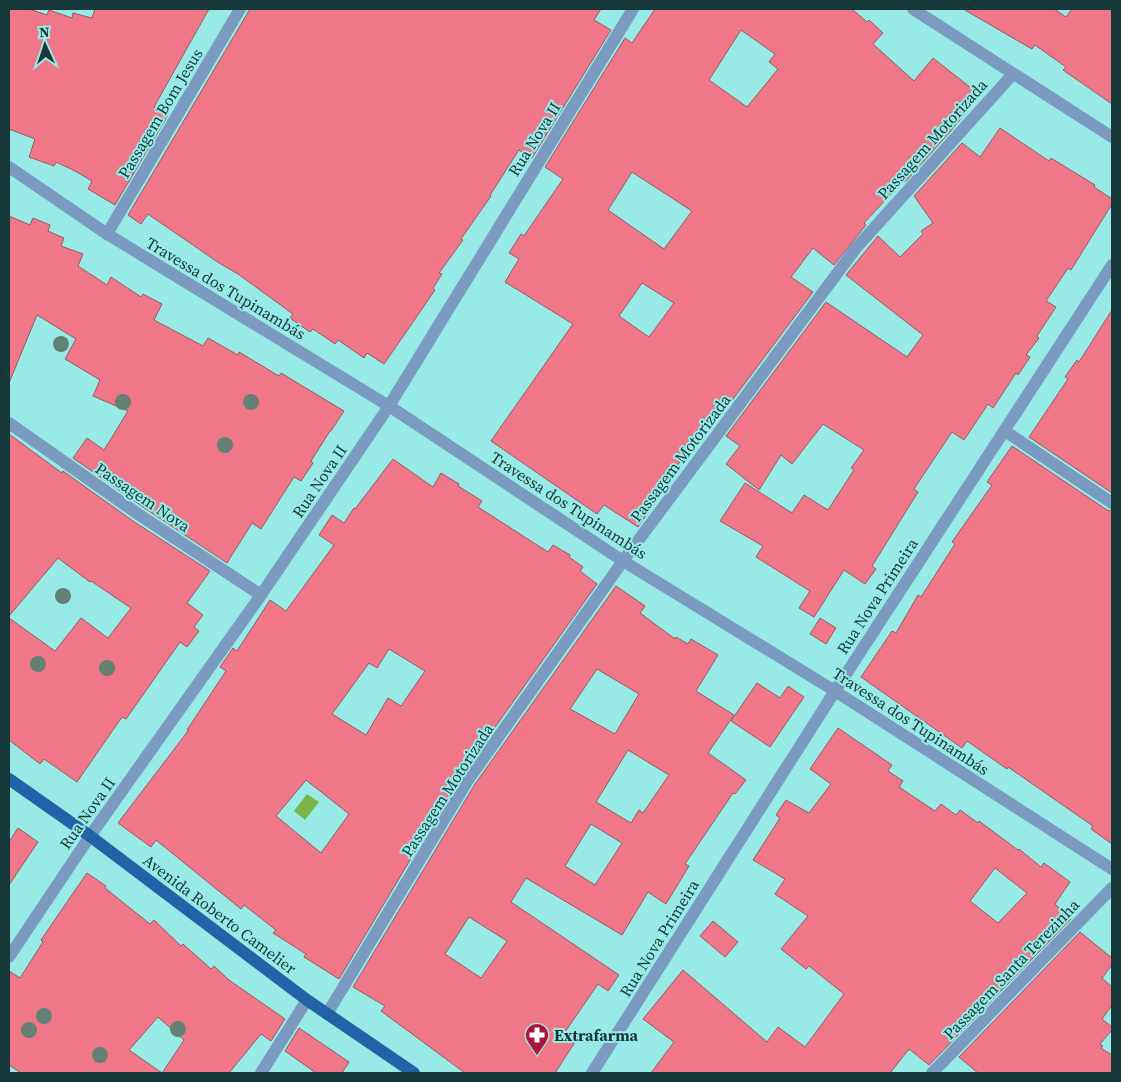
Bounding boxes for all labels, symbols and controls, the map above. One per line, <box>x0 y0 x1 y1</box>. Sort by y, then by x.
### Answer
north arrow <box>20 20 70 70</box>
text: N <box>39 22 50 42</box>
street label: Passagem Bom Jesus <box>112 44 208 182</box>
street label: Passagem Motorizada <box>872 74 992 204</box>
street label: Rua Nova II <box>503 98 565 180</box>
street label: Travessa dos Tupinambás <box>142 232 310 344</box>
street label: Passagem Motorizada <box>625 389 736 526</box>
street label: Rua Nova II <box>287 440 351 522</box>
street label: Travessa dos Tupinambás <box>486 446 652 564</box>
street label: Passagem Nova <box>91 457 196 537</box>
street label: Rua Nova Primeira <box>831 533 923 658</box>
street label: Travessa dos Tupinambás <box>828 662 994 780</box>
street label: Passagem Motorizada <box>396 718 499 861</box>
street label: Rua Nova II <box>54 773 120 853</box>
street label: Avenida Roberto Camelier <box>139 849 301 979</box>
street label: Rua Nova Primeira <box>614 874 704 1001</box>
street label: Passagem Santa Terezinha <box>938 893 1085 1044</box>
pharmacy icon: Extrafarma <box>524 1022 550 1056</box>
place label: Extrafarma <box>554 1024 639 1046</box>

